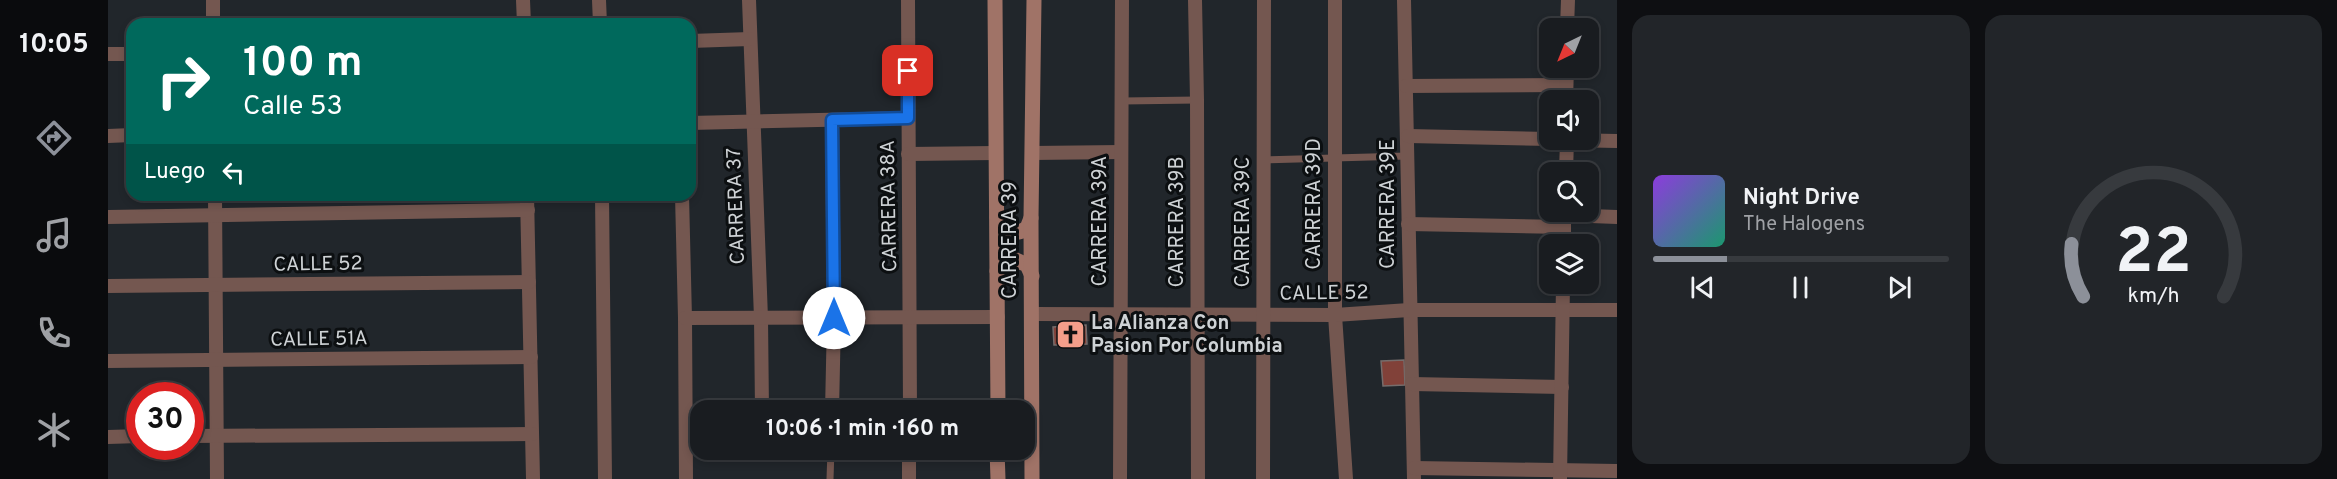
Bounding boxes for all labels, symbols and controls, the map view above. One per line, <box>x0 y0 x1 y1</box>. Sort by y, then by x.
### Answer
north arrow <box>1539 18 1599 78</box>
map controls <box>1539 18 1599 294</box>
text: 10:05 <box>19 28 89 62</box>
text: 100 m <box>243 38 362 91</box>
icon: right <box>144 42 222 120</box>
pin <box>882 45 933 96</box>
icon: arrive <box>891 54 924 87</box>
text: Calle 53 <box>243 90 343 124</box>
button: sound <box>1539 90 1599 150</box>
icon: directions <box>33 117 75 159</box>
street label: CARRERA 39D <box>1302 138 1328 270</box>
street label: CARRERA 39E <box>1376 139 1402 269</box>
street label: CARRERA 38A <box>876 140 904 272</box>
street label: CARRERA 37 <box>722 147 752 265</box>
icon: left <box>217 156 250 189</box>
street label: CARRERA 39A <box>1088 156 1114 286</box>
street label: CARRERA 39B <box>1165 156 1191 288</box>
street label: CARRERA 39C <box>1231 157 1257 287</box>
text: Luego <box>144 159 205 186</box>
button: search <box>1539 162 1599 222</box>
street label: CARRERA 39 <box>998 181 1024 299</box>
text: Night Drive <box>1743 185 1860 212</box>
text: The Halogens <box>1743 212 1865 238</box>
icon: music <box>33 214 75 256</box>
text: 22 <box>2115 216 2191 295</box>
button: layers <box>1539 234 1599 294</box>
street label: CALLE 52 <box>273 251 363 279</box>
icon: previous <box>1686 271 1719 304</box>
icon: pause <box>1784 271 1817 304</box>
icon: next <box>1883 271 1916 304</box>
street label: CALLE 52 <box>1279 280 1369 308</box>
text: km/h <box>2127 283 2179 310</box>
position arrow <box>802 286 866 350</box>
place label: La Alianza Con Pasion Por Columbia <box>1091 311 1283 360</box>
icon: phone <box>33 312 75 354</box>
church icon: La Alianza Con Pasion Por Columbia <box>1054 319 1086 351</box>
street label: CALLE 51A <box>270 326 368 354</box>
speed limit sign: 30 <box>126 382 204 460</box>
icon: climate <box>33 409 75 451</box>
text: 10:06 · 1 min · 160 m <box>766 416 959 443</box>

